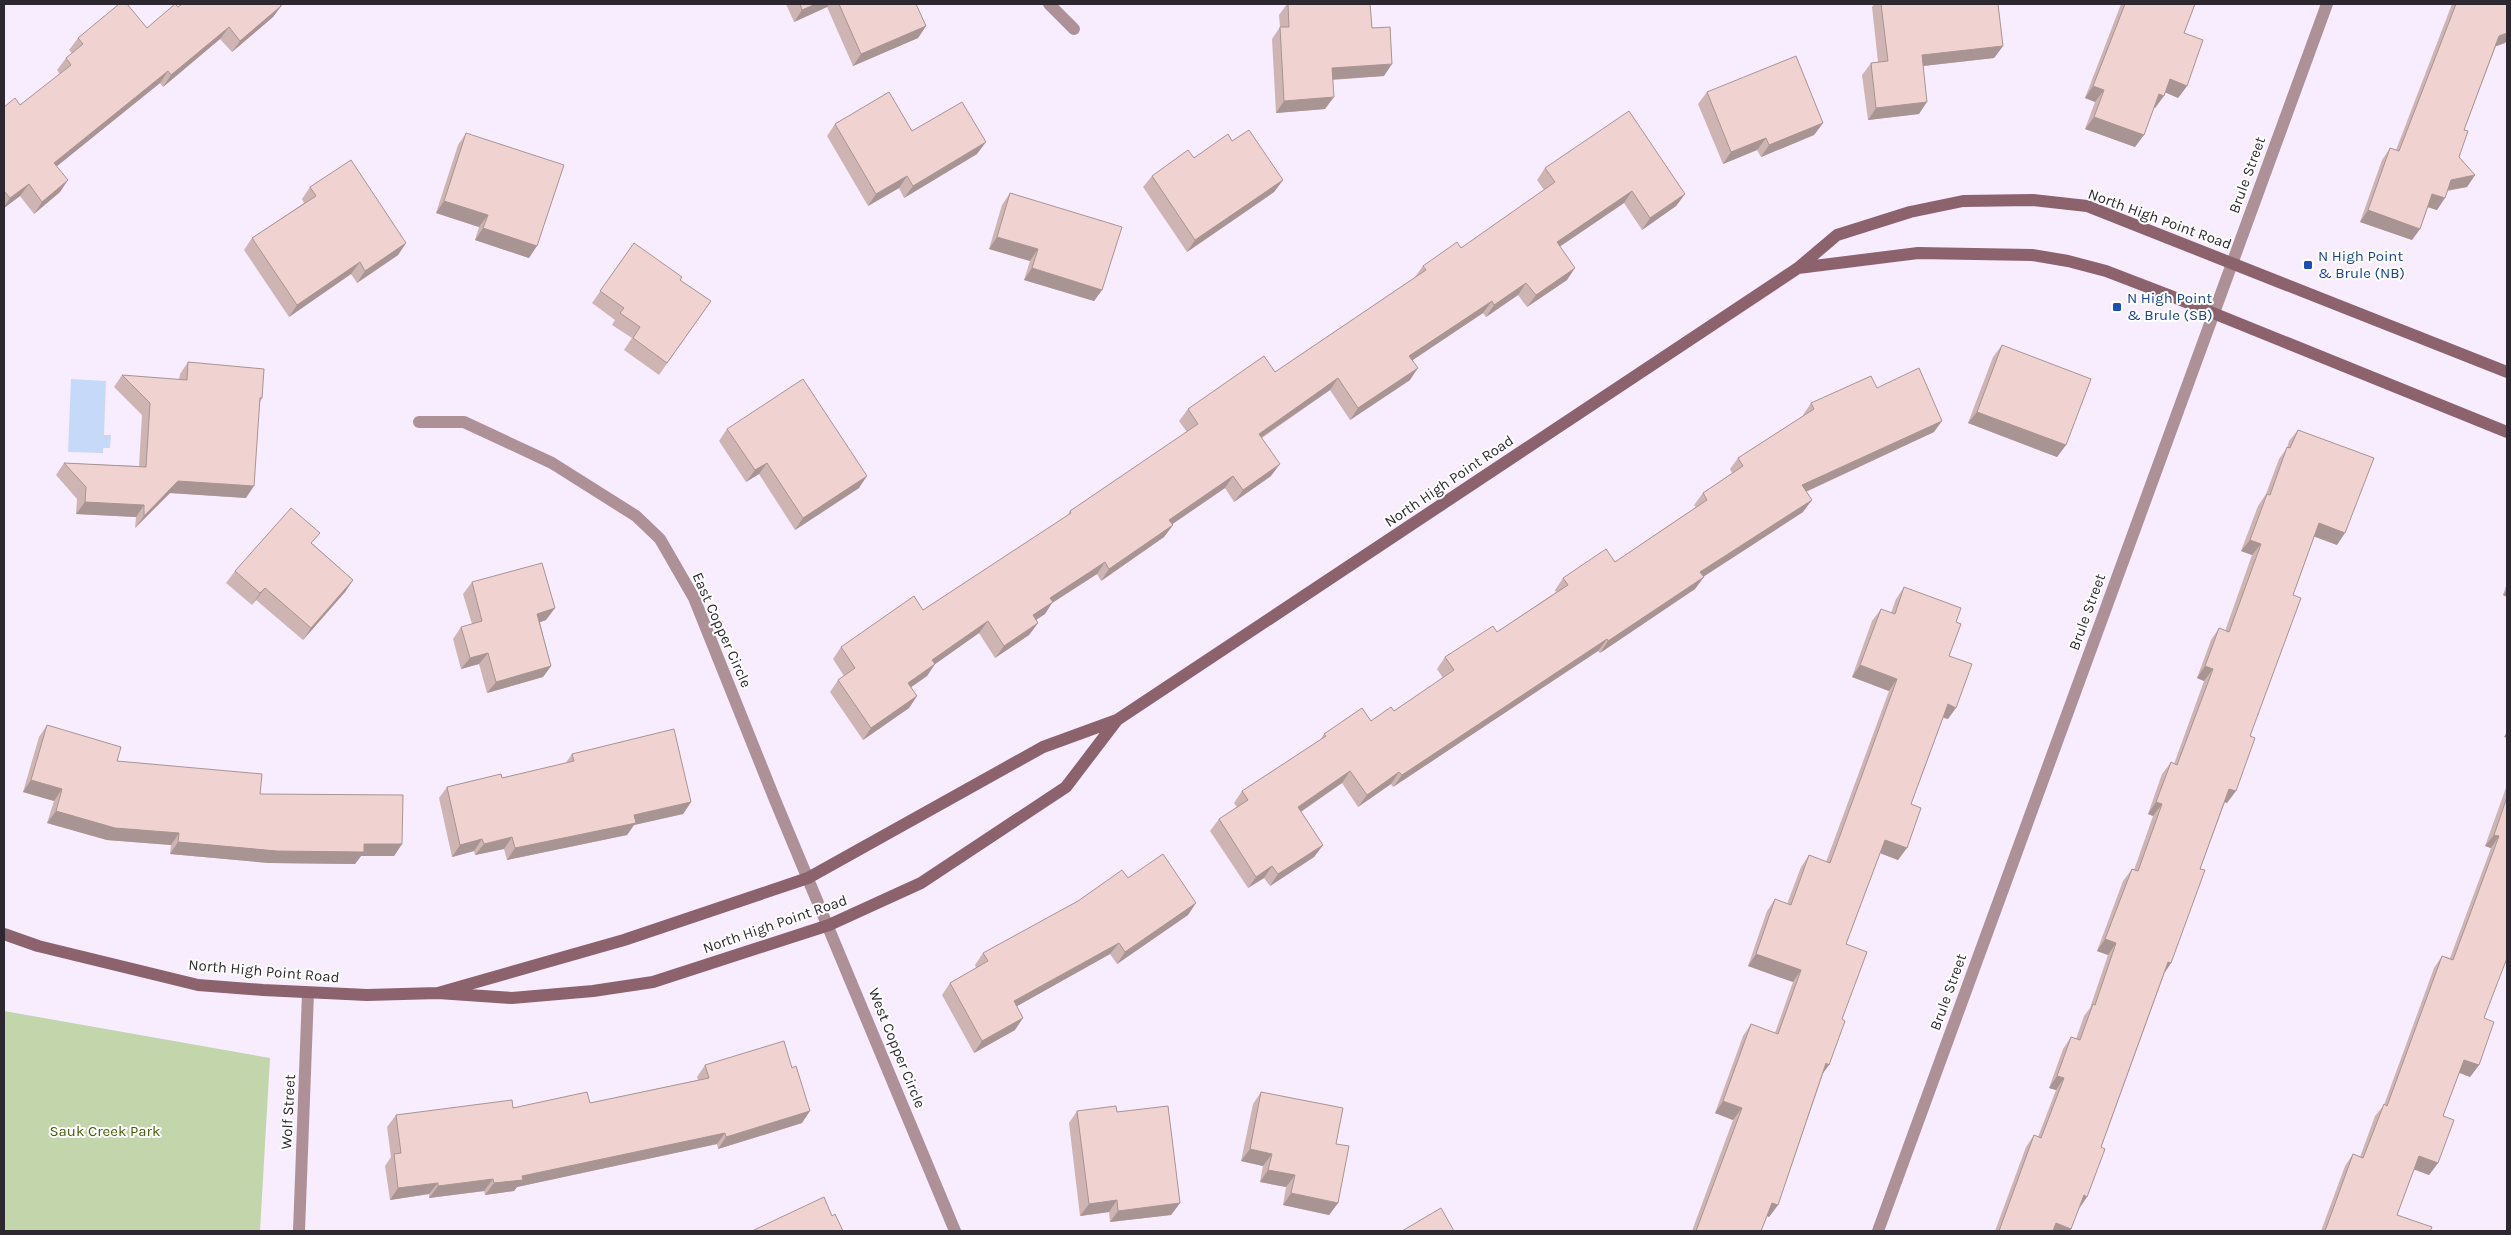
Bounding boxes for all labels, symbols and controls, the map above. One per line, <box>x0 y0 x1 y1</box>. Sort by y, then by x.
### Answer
street label: Brule Street <box>2225 134 2269 216</box>
street label: North High Point Road <box>2086 185 2234 253</box>
place label: N High Point & Brule (NB) <box>2318 247 2405 282</box>
marker: N High Point & Brule (NB) <box>2302 259 2314 271</box>
place label: N High Point & Brule (SB) <box>2127 289 2213 324</box>
marker: N High Point & Brule (SB) <box>2111 301 2123 313</box>
street label: North High Point Road <box>1381 431 1517 531</box>
street label: East Copper Circle <box>689 570 755 690</box>
street label: Brule Street <box>2065 571 2109 653</box>
street label: North High Point Road <box>700 891 850 957</box>
street label: Brule Street <box>1926 951 1970 1033</box>
street label: North High Point Road <box>188 955 340 987</box>
street label: West Copper Circle <box>865 985 929 1111</box>
street label: Wolf Street <box>277 1074 299 1150</box>
park label: Sauk Creek Park <box>50 1122 160 1140</box>

